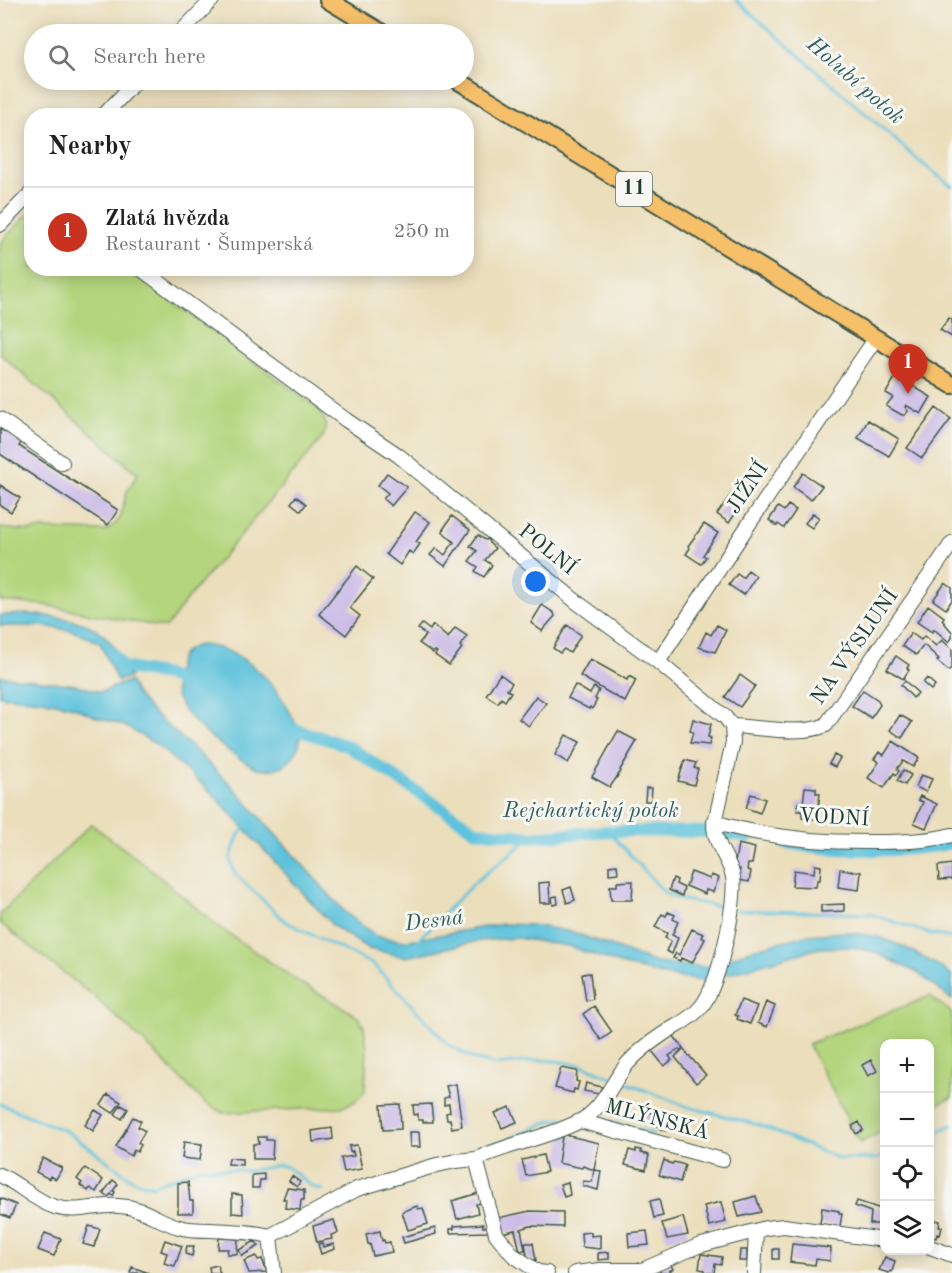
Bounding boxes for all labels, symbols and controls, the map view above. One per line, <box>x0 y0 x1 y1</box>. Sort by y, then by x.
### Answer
search box <box>24 24 474 90</box>
water label: Holubí potok <box>801 32 908 129</box>
icon: search <box>45 41 78 74</box>
text: Search here <box>93 46 206 68</box>
text: Nearby <box>48 134 132 160</box>
road number: 11 <box>616 172 652 206</box>
text: Zlatá hvězda <box>105 208 230 230</box>
text: 1 <box>62 222 73 242</box>
text: 250 m <box>394 222 450 242</box>
text: Restaurant · Šumperská <box>105 235 313 255</box>
pin: 1 <box>888 344 928 394</box>
street label: JIŽNÍ <box>720 456 773 518</box>
street label: POLNÍ <box>514 517 582 579</box>
your location <box>521 567 550 596</box>
street label: NA VÝSLUNÍ <box>804 583 902 709</box>
water label: Rejchartický potok <box>502 800 679 822</box>
street label: VODNÍ <box>798 802 870 830</box>
water label: Desná <box>402 906 465 936</box>
map controls <box>880 1039 934 1255</box>
button: + <box>880 1039 934 1093</box>
street label: MLÝNSKÁ <box>603 1092 712 1144</box>
button: − <box>880 1093 934 1147</box>
button: locate <box>880 1147 934 1201</box>
button: layers <box>880 1201 934 1255</box>

